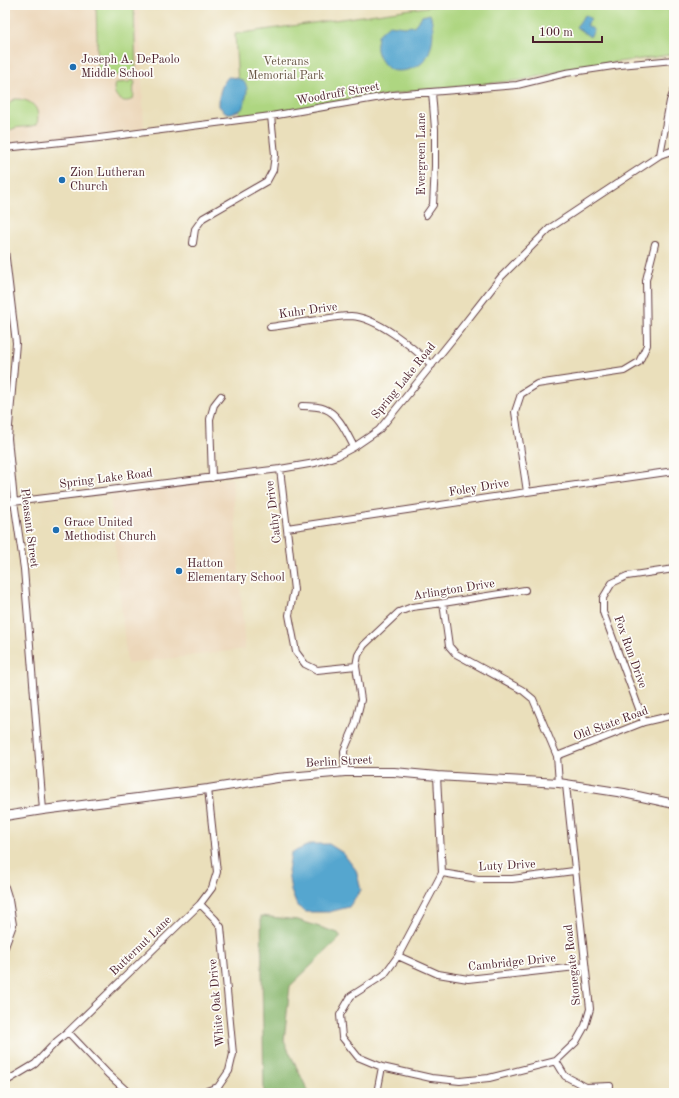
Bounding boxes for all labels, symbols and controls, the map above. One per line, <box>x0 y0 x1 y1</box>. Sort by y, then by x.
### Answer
scale bar <box>533 18 602 44</box>
text: 100 m <box>539 27 573 39</box>
place label: Joseph A. DePaolo Middle School <box>81 54 180 80</box>
park label: Veterans Memorial Park <box>248 56 324 82</box>
marker: Joseph A. DePaolo Middle School <box>68 62 78 72</box>
street label: Woodruff Street <box>295 81 381 107</box>
street label: Evergreen Lane <box>416 112 428 195</box>
place label: Zion Lutheran Church <box>70 167 145 193</box>
marker: Zion Lutheran Church <box>57 175 67 185</box>
street label: Kuhr Drive <box>278 301 339 321</box>
street label: Spring Lake Road <box>370 341 438 421</box>
street label: Spring Lake Road <box>59 467 153 491</box>
street label: Foley Drive <box>448 477 510 499</box>
street label: Cathy Drive <box>264 479 284 544</box>
street label: Pleasant Street <box>18 488 40 568</box>
place label: Grace United Methodist Church <box>64 517 157 543</box>
marker: Grace United Methodist Church <box>51 525 61 535</box>
place label: Hatton Elementary School <box>187 558 285 584</box>
marker: Hatton Elementary School <box>174 566 184 576</box>
street label: Arlington Drive <box>412 578 496 602</box>
street label: Fox Run Drive <box>611 614 649 690</box>
street label: Old State Road <box>572 705 650 743</box>
street label: Berlin Street <box>305 754 373 770</box>
street label: Luty Drive <box>478 858 536 873</box>
street label: Butternut Lane <box>108 914 174 978</box>
street label: Stonegate Road <box>563 924 583 1006</box>
street label: Cambridge Drive <box>467 952 557 974</box>
street label: White Oak Drive <box>207 958 227 1048</box>

